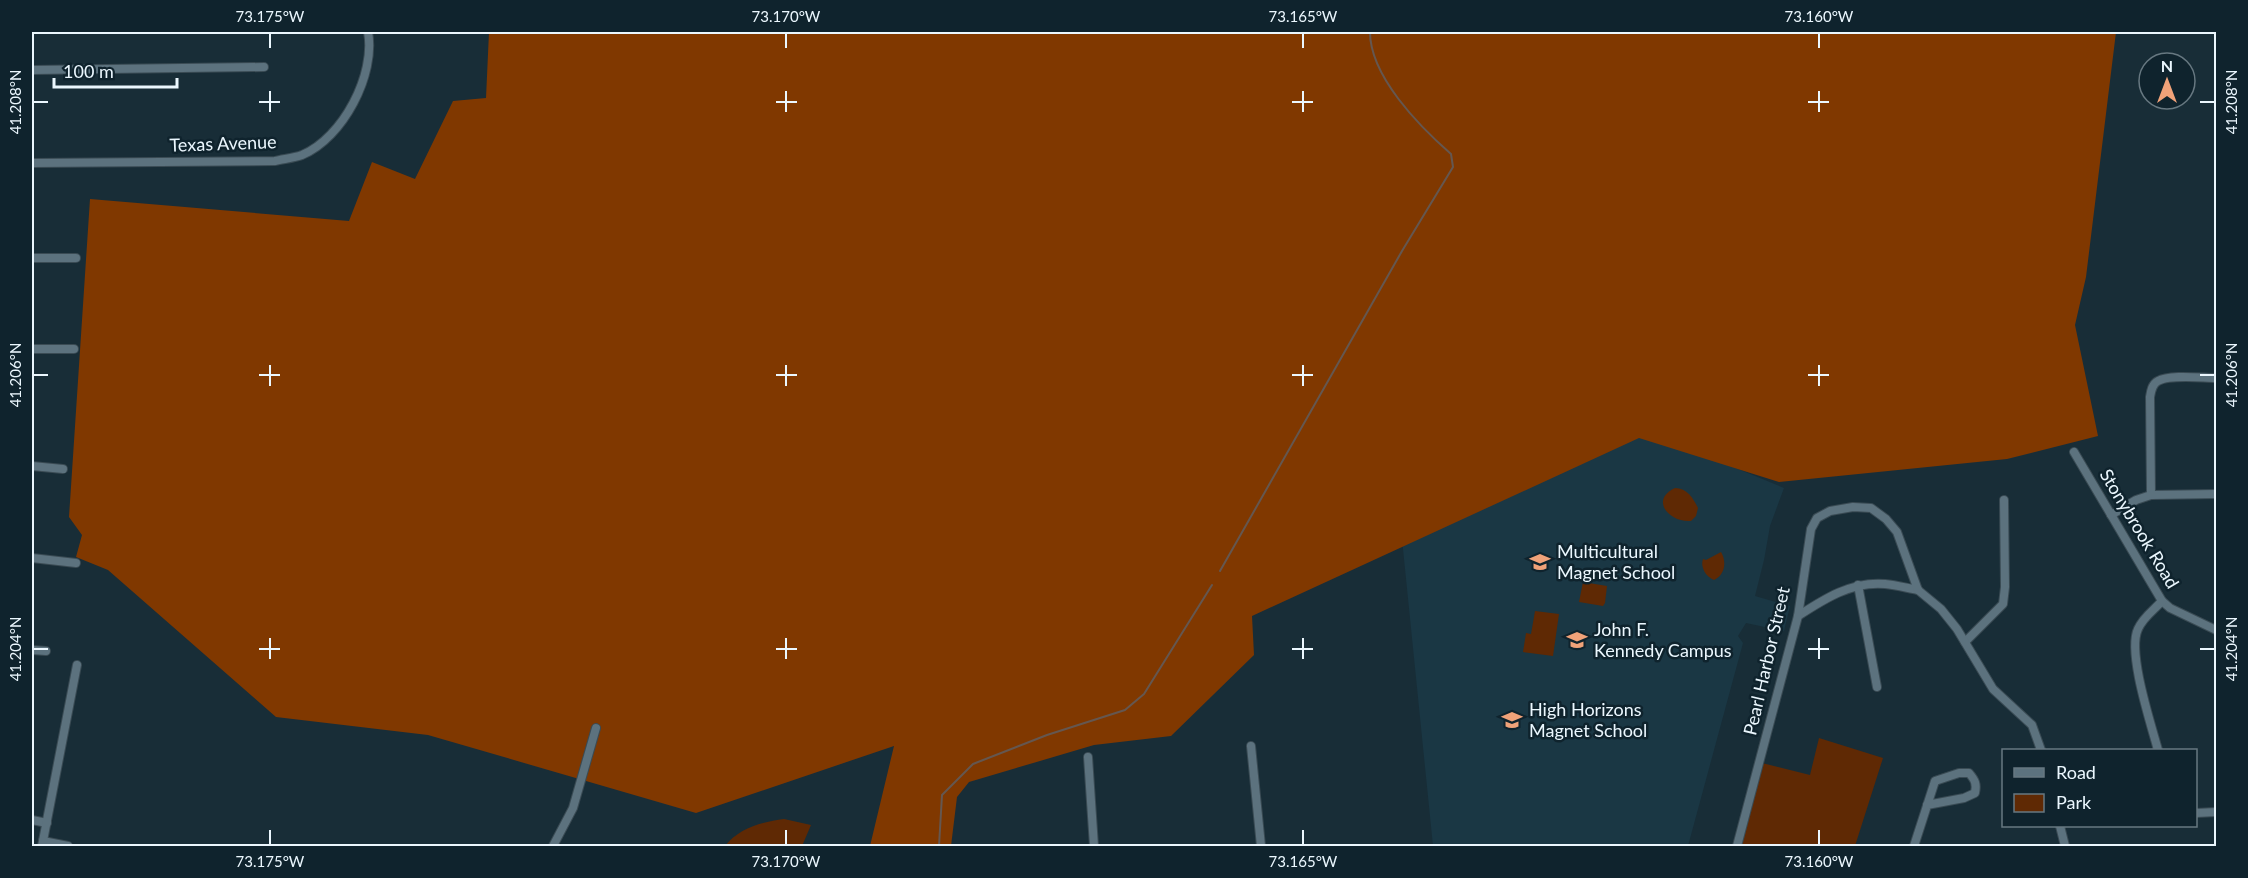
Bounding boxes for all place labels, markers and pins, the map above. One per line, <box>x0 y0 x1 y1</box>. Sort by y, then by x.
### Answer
place label: Multicultural Magnet School <box>1557 540 1675 583</box>
school or university icon: Multicultural Magnet School <box>1528 550 1552 574</box>
place label: John F. Kennedy Campus <box>1594 618 1732 661</box>
school or university icon: John F. Kennedy Campus <box>1565 628 1589 652</box>
place label: High Horizons Magnet School <box>1529 698 1647 741</box>
school or university icon: High Horizons Magnet School <box>1500 708 1524 732</box>

